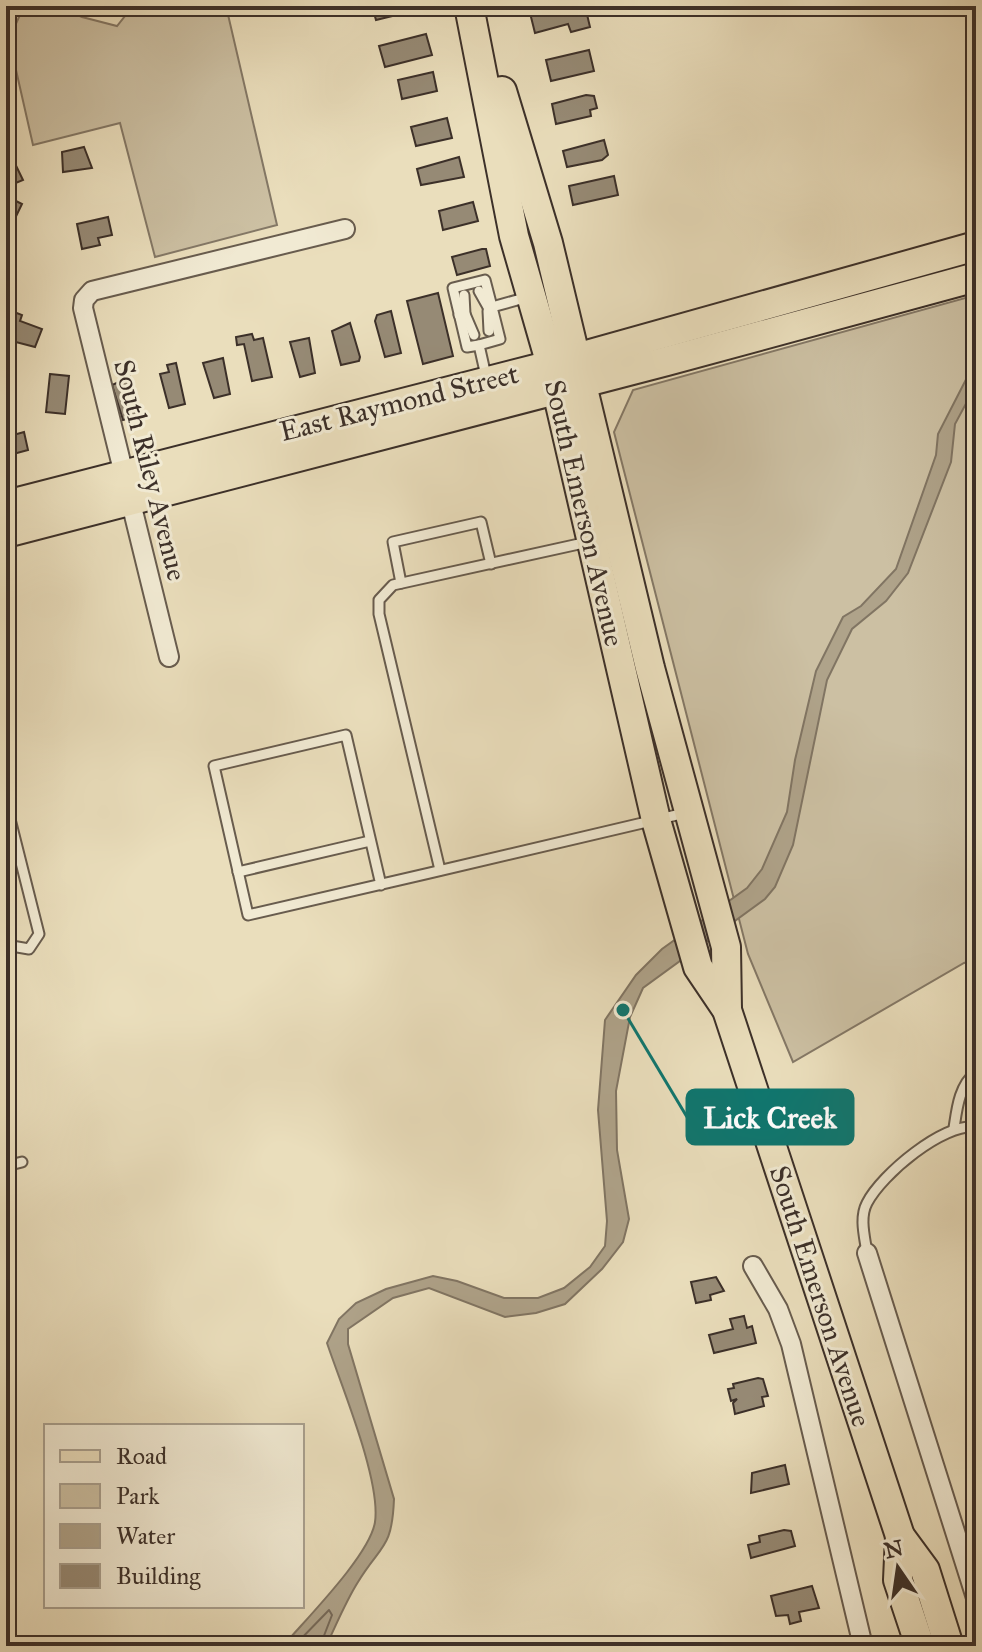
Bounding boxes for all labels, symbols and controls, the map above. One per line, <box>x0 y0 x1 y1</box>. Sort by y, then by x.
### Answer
street label: South Riley Avenue <box>106 356 195 584</box>
street label: East Raymond Street <box>276 356 522 449</box>
street label: South Emerson Avenue <box>537 377 632 650</box>
callout: Lick Creek <box>687 1090 853 1144</box>
text: Lick Creek <box>703 1100 838 1136</box>
street label: South Emerson Avenue <box>762 1161 879 1431</box>
legend <box>44 1424 304 1608</box>
text: Road <box>116 1441 167 1471</box>
text: Park <box>116 1481 160 1511</box>
text: Water <box>116 1521 175 1551</box>
north arrow <box>858 1528 938 1608</box>
text: N <box>881 1534 906 1564</box>
text: Building <box>116 1561 201 1591</box>

